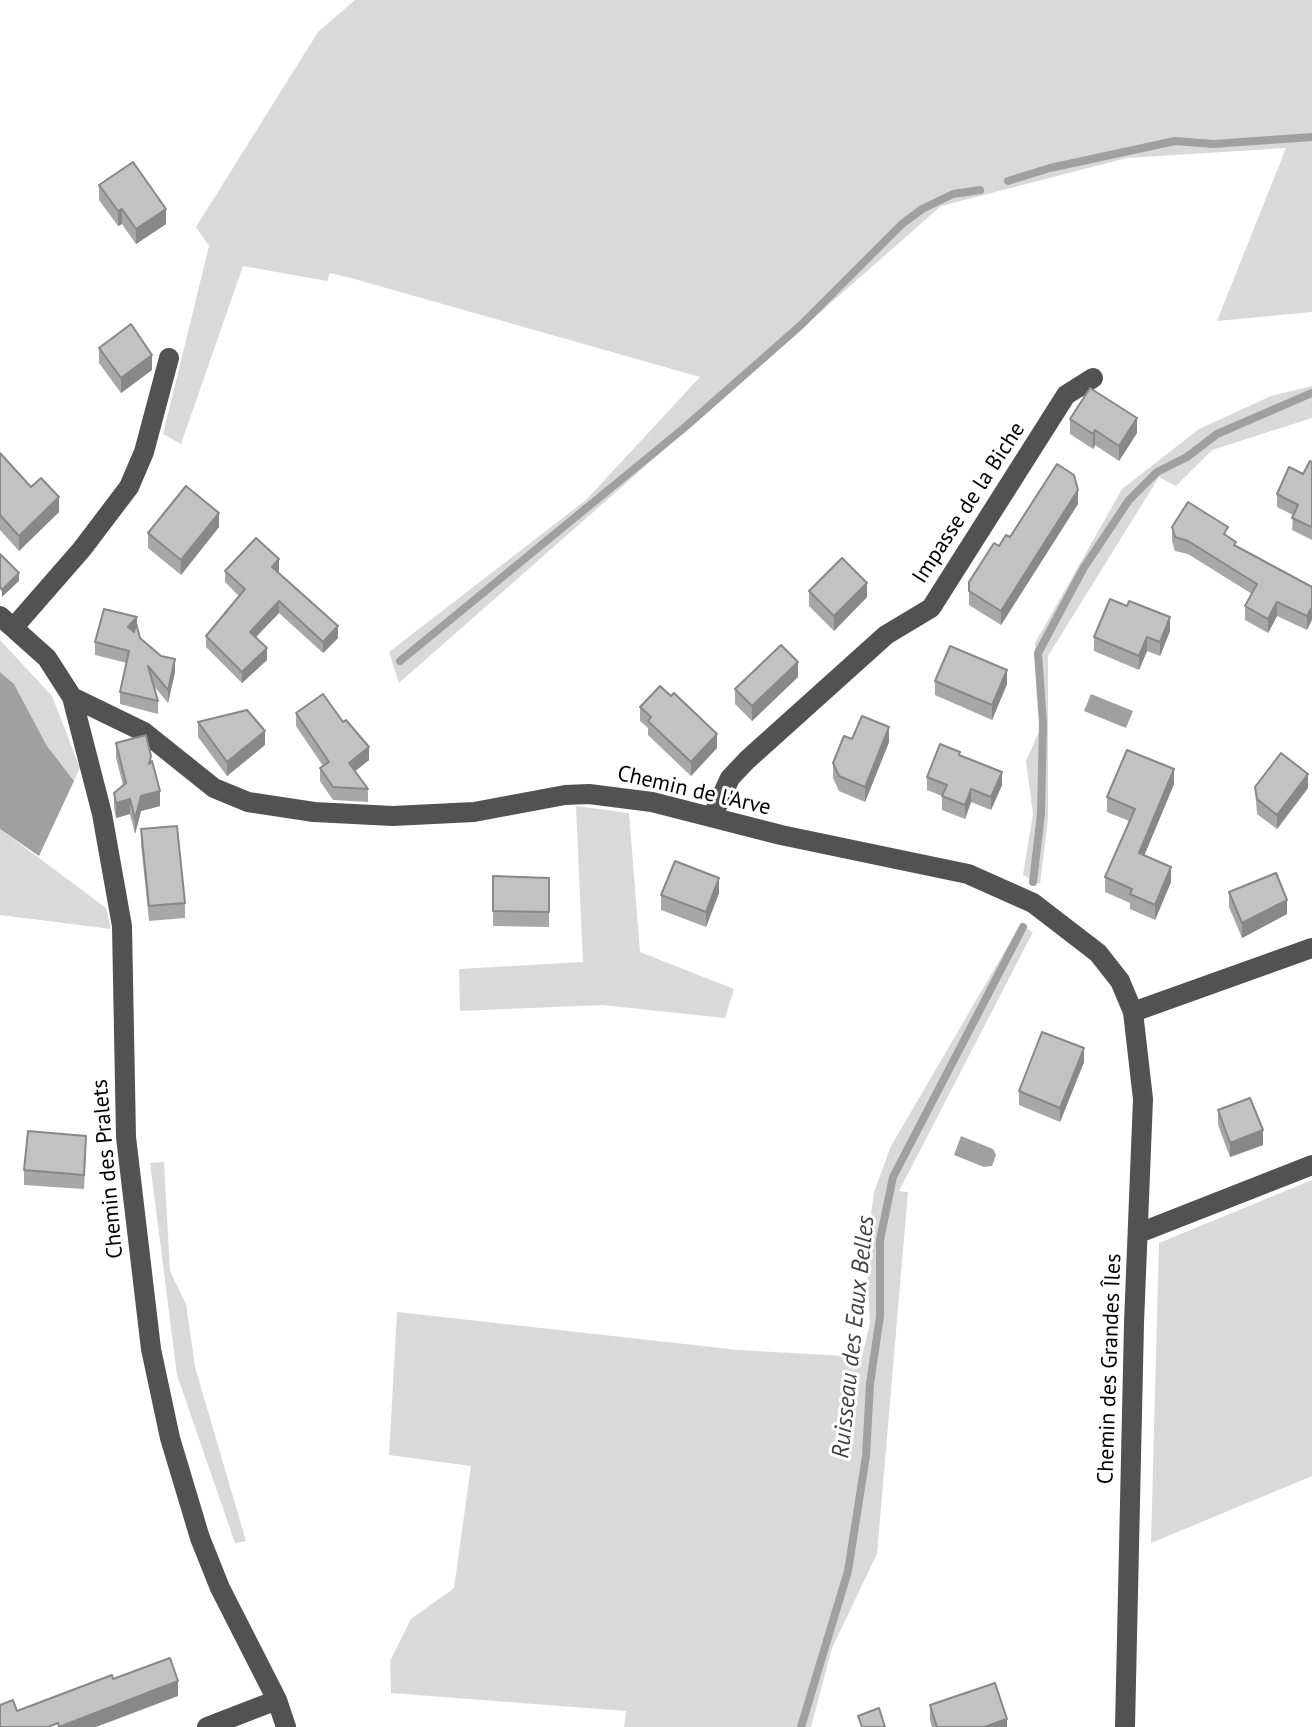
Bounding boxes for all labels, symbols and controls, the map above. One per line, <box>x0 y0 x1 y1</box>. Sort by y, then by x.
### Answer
street label: Impasse de la Biche <box>907 418 1031 588</box>
street label: Chemin de l'Arve <box>615 761 773 821</box>
street label: Chemin des Pralets <box>87 1078 129 1260</box>
water label: Ruisseau des Eaux Belles <box>827 1214 881 1460</box>
street label: Chemin des Grandes Îles <box>1093 1253 1127 1485</box>

